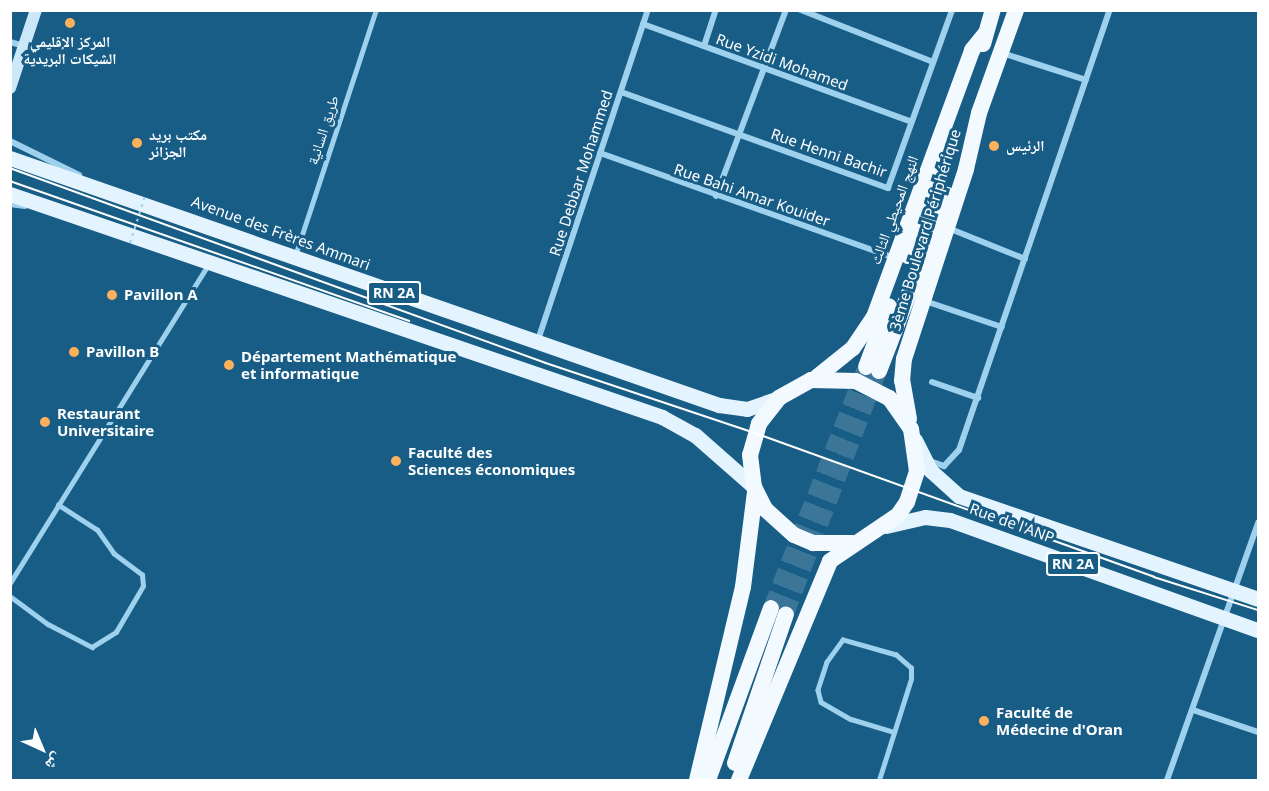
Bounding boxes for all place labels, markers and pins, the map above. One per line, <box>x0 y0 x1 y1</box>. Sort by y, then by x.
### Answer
marker: المركز الإقليمي الشيكات البريدية <box>63 16 77 30</box>
place label: المركز الإقليمي الشيكات البريدية <box>23 32 117 67</box>
place label: مكتب بريد الجزائر <box>149 125 207 160</box>
marker: مكتب بريد الجزائر <box>130 136 144 150</box>
place label: الرئيس <box>1006 137 1045 155</box>
marker: الرئيس <box>987 139 1001 153</box>
place label: Pavillon A <box>124 286 198 304</box>
marker: Pavillon A <box>105 288 119 302</box>
place label: Pavillon B <box>86 343 159 361</box>
marker: Pavillon B <box>67 345 81 359</box>
place label: Département Mathématique et informatique <box>241 347 456 382</box>
marker: Département Mathématique et informatique <box>222 358 236 372</box>
place label: Restaurant Universitaire <box>57 404 154 439</box>
marker: Restaurant Universitaire <box>38 415 52 429</box>
place label: Faculté des Sciences économiques <box>408 443 575 478</box>
marker: Faculté des Sciences économiques <box>389 454 403 468</box>
place label: Faculté de Médecine d'Oran <box>996 703 1123 738</box>
marker: Faculté de Médecine d'Oran <box>977 714 991 728</box>

